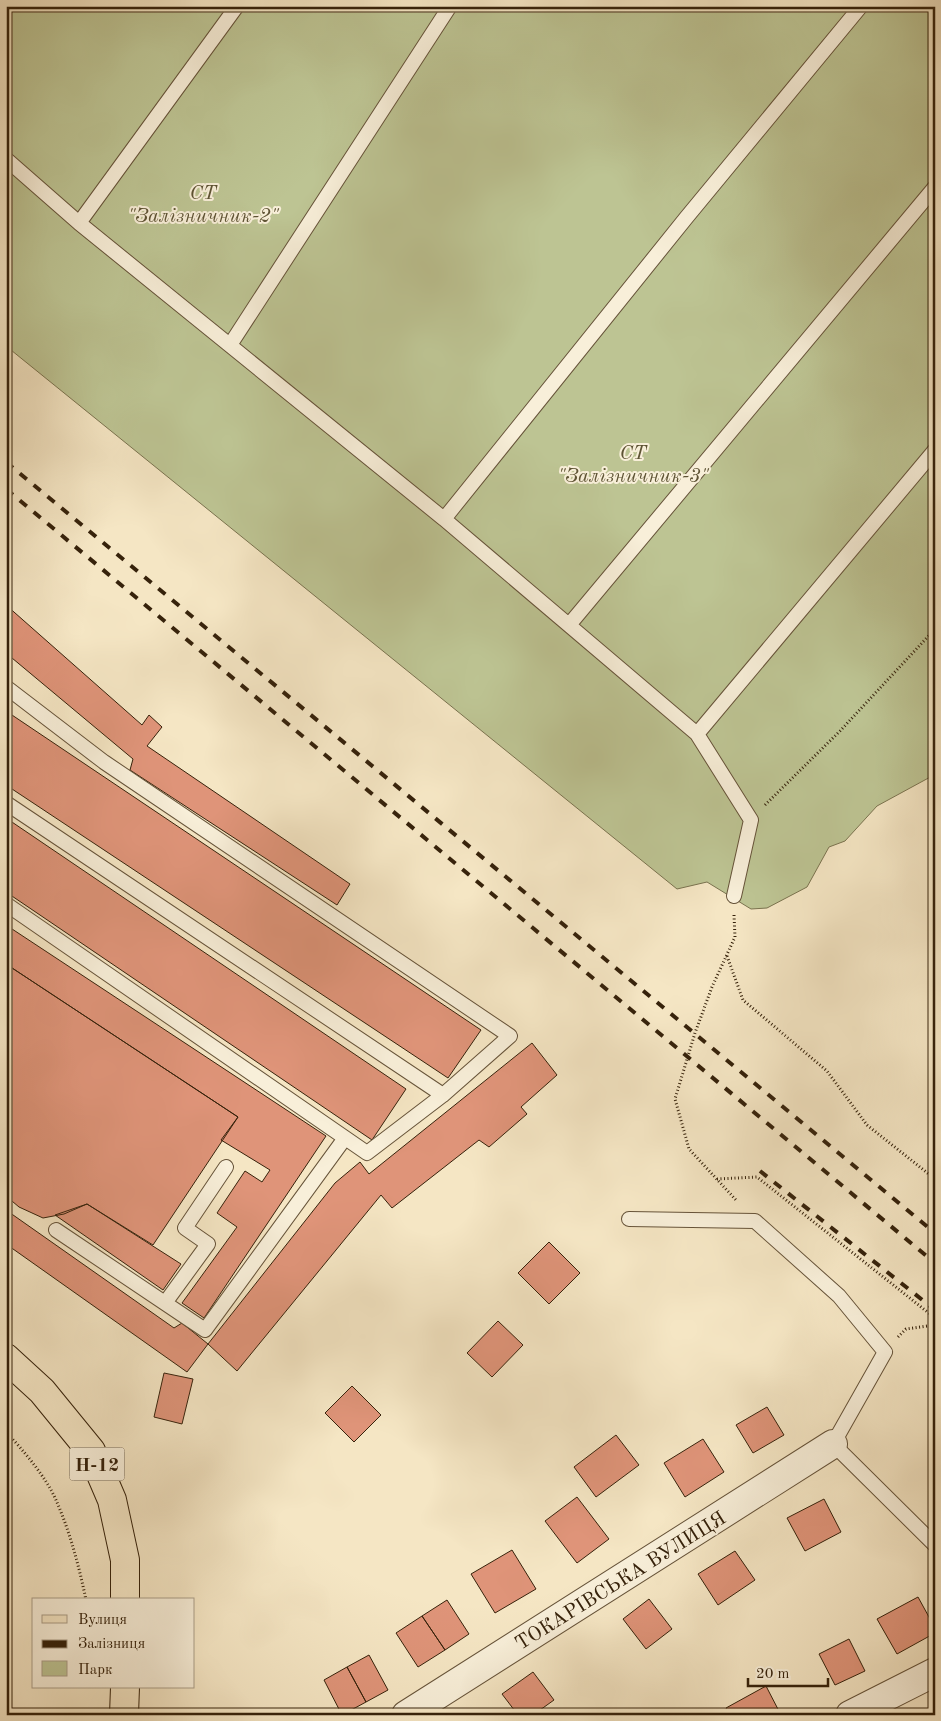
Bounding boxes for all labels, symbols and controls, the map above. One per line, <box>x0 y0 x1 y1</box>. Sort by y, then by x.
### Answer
park label: СТ "Залізничник-2" <box>127 184 280 227</box>
park label: СТ "Залізничник-3" <box>557 444 710 487</box>
road number: Н-12 <box>70 1448 124 1480</box>
street label: ТОКАРІВСЬКА ВУЛИЦЯ <box>512 1509 730 1655</box>
legend <box>32 1598 195 1688</box>
text: Вулиця <box>78 1613 127 1628</box>
text: Залізниця <box>78 1637 145 1652</box>
scale bar <box>748 1656 828 1688</box>
text: Парк <box>78 1663 113 1678</box>
text: 20 m <box>756 1667 790 1682</box>

